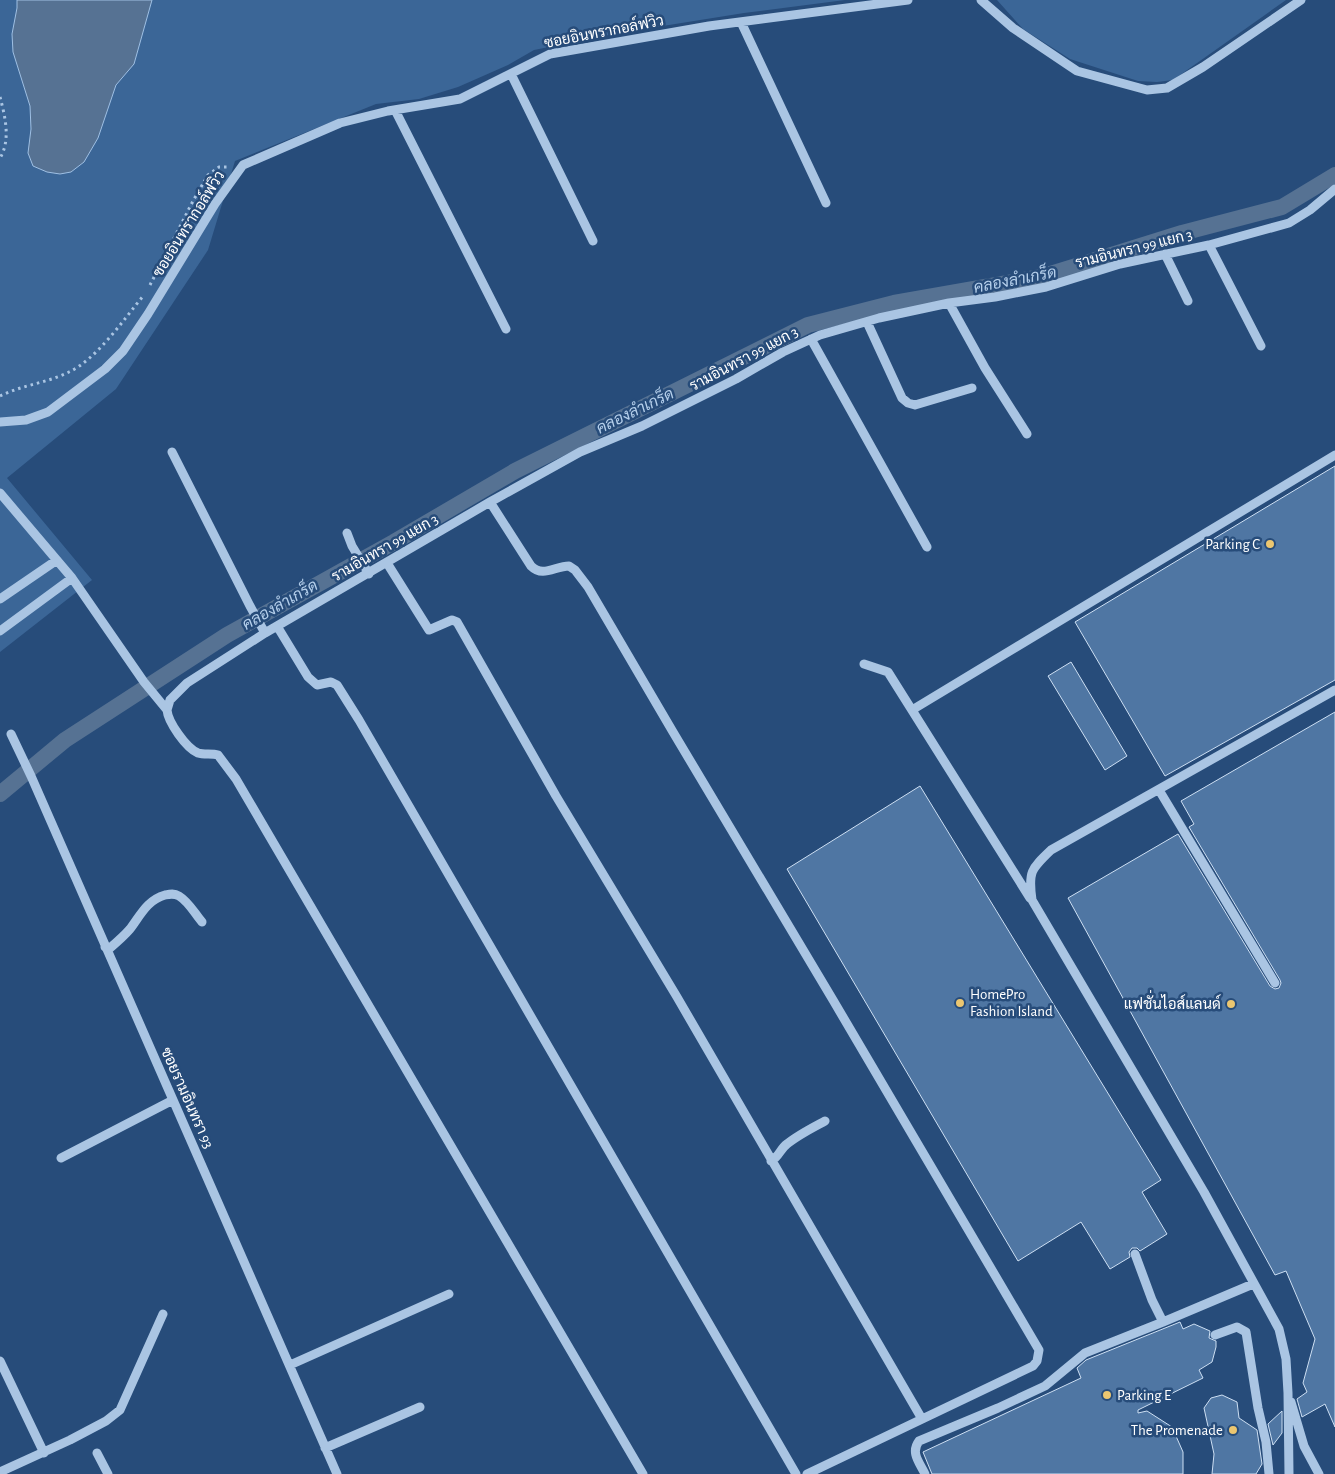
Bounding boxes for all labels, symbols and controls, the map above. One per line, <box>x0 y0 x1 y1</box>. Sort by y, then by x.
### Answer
street label: ซอยอินทรากอล์ฟวิว <box>542 10 665 51</box>
street label: ซอยอินทรากอล์ฟวิว <box>148 167 228 280</box>
street label: รามอินทรา 99 แยก 3 <box>1073 225 1194 271</box>
water label: คลองลำเกร็ด <box>971 258 1058 296</box>
street label: รามอินทรา 99 แยก 3 <box>687 322 801 394</box>
water label: คลองลำเกร็ด <box>591 380 676 437</box>
street label: รามอินทรา 99 แยก 3 <box>328 510 441 585</box>
place label: Parking C <box>1205 537 1260 552</box>
marker: Parking C <box>1264 538 1276 550</box>
water label: คลองลำเกร็ด <box>237 572 320 633</box>
place label: HomePro Fashion Island <box>970 987 1053 1019</box>
place label: แฟชั่นไอส์แลนด์ <box>1124 989 1221 1012</box>
marker: HomePro Fashion Island <box>954 997 966 1009</box>
marker: แฟชั่นไอส์แลนด์ <box>1225 998 1237 1010</box>
street label: ซอยรามอินทรา 93 <box>158 1044 218 1151</box>
place label: Parking E <box>1117 1388 1171 1403</box>
marker: Parking E <box>1101 1389 1113 1401</box>
place label: The Promenade <box>1131 1423 1223 1438</box>
marker: The Promenade <box>1227 1424 1239 1436</box>

